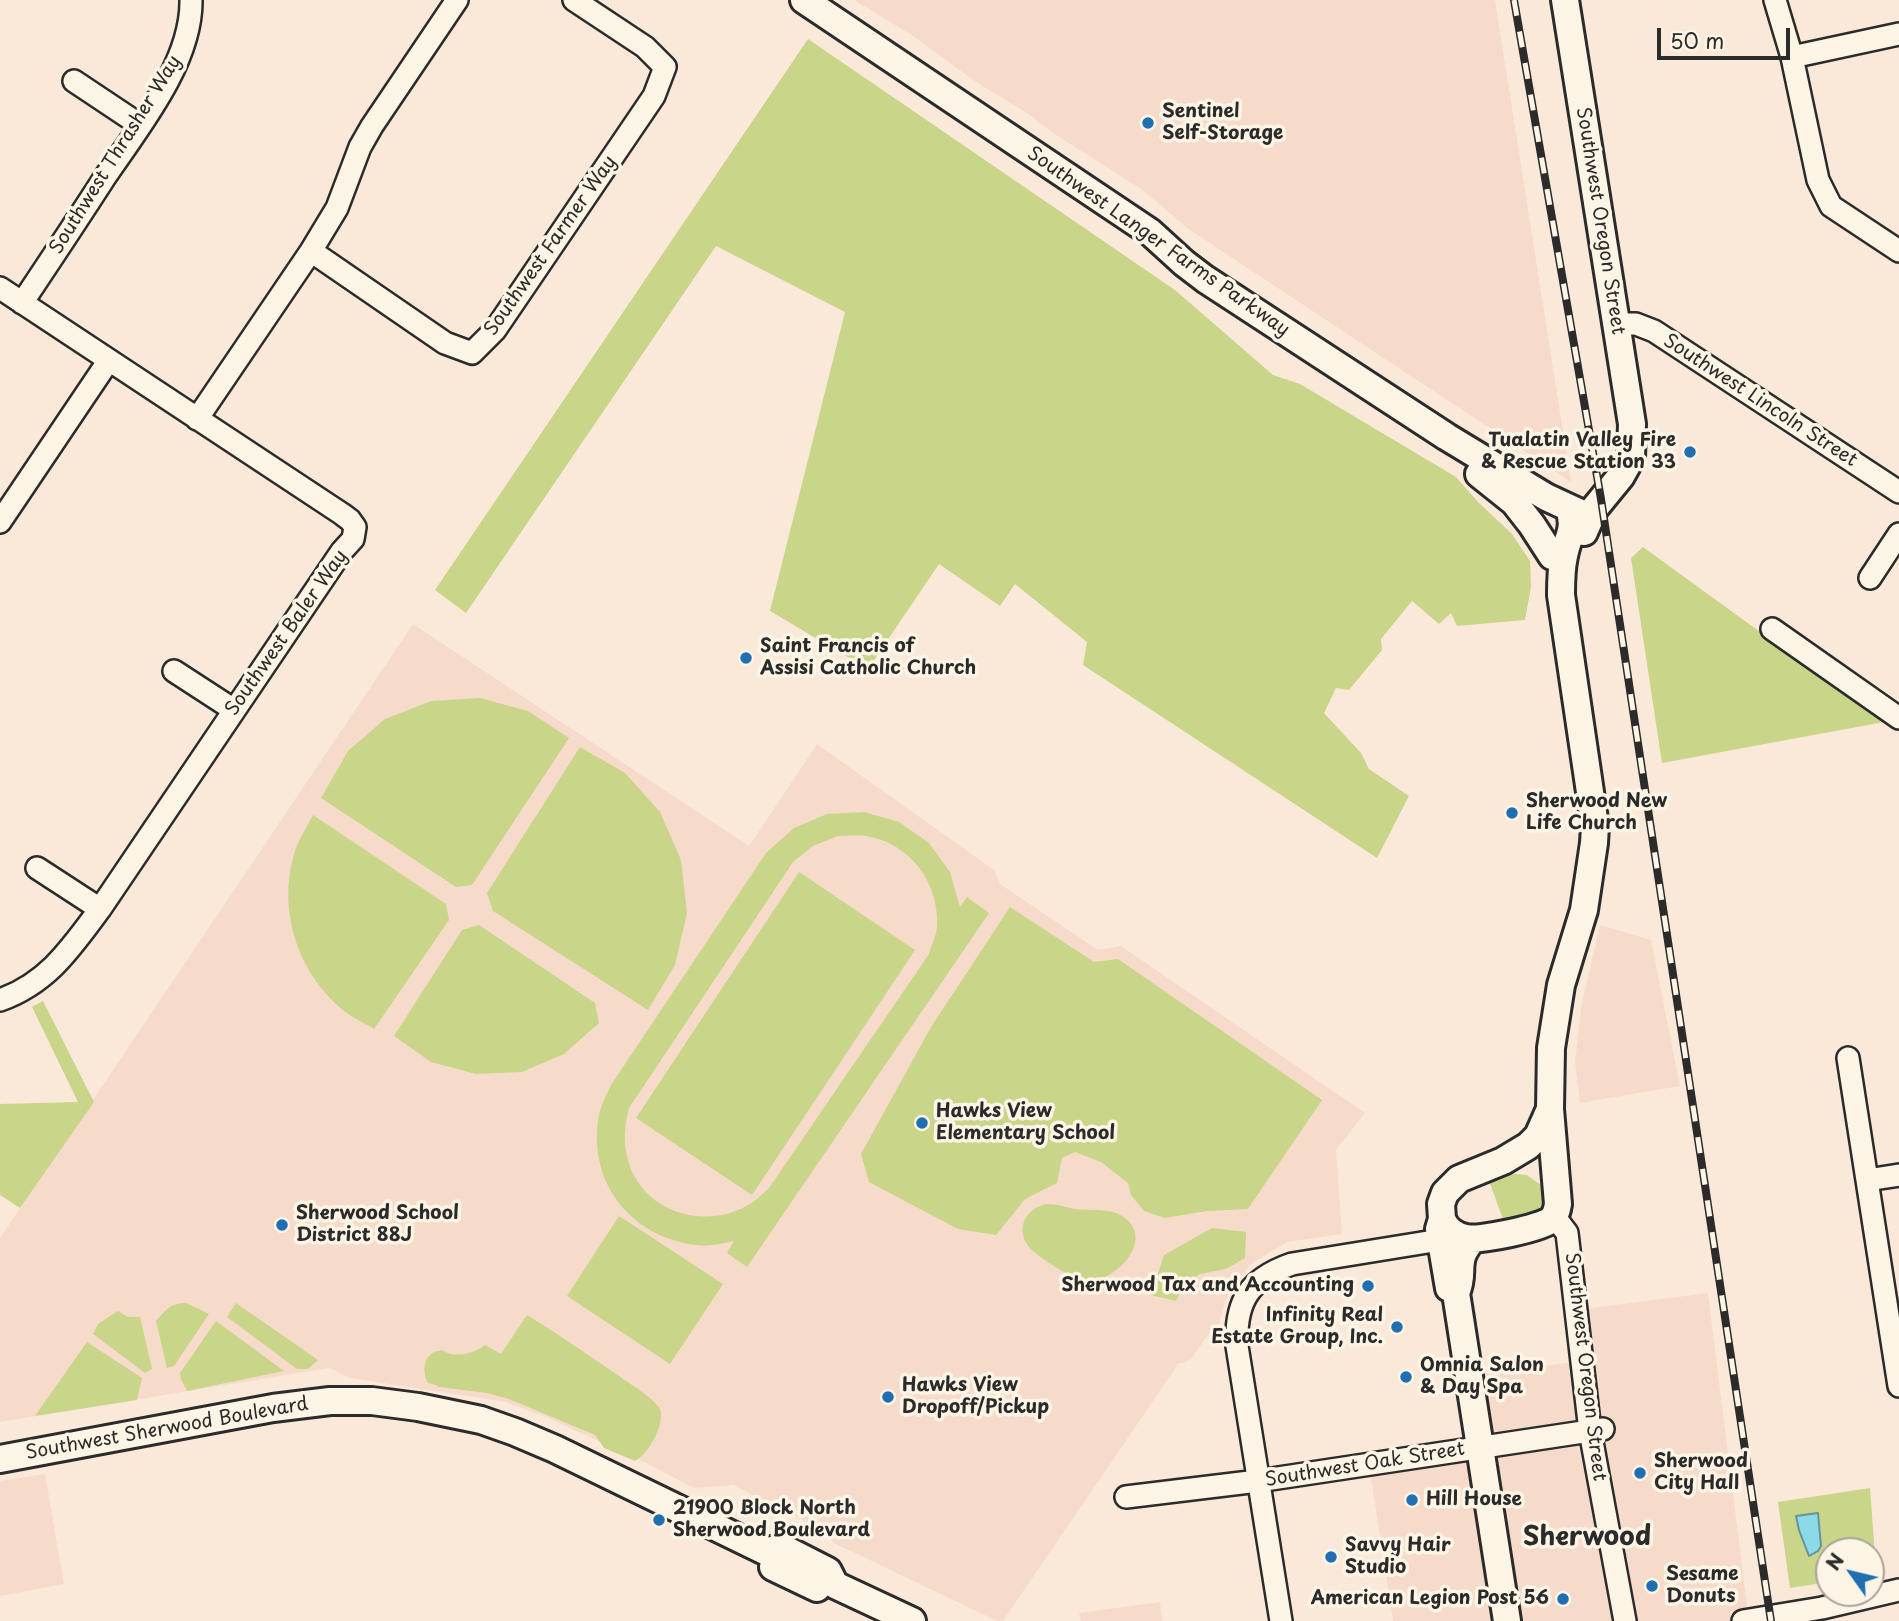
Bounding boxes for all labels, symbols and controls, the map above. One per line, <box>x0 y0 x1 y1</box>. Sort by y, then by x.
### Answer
scale bar <box>1661 14 1794 58</box>
text: 50 m <box>1670 24 1724 56</box>
street label: Southwest Thrasher Way <box>45 52 187 258</box>
place label: Sentinel Self-Storage <box>1162 101 1283 145</box>
street label: Southwest Oregon Street <box>1571 106 1629 336</box>
marker: Sentinel Self-Storage <box>1140 115 1156 131</box>
street label: Southwest Langer Farms Parkway <box>1023 142 1293 342</box>
street label: Southwest Farmer Way <box>480 152 622 340</box>
street label: Southwest Lincoln Street <box>1659 330 1861 472</box>
place label: Tualatin Valley Fire & Rescue Station 33 <box>1481 430 1676 474</box>
marker: Tualatin Valley Fire & Rescue Station 33 <box>1682 444 1698 460</box>
street label: Southwest Baler Way <box>221 546 353 720</box>
place label: Saint Francis of Assisi Catholic Church <box>760 636 976 680</box>
marker: Saint Francis of Assisi Catholic Church <box>738 650 754 666</box>
place label: Sherwood New Life Church <box>1526 791 1667 835</box>
marker: Sherwood New Life Church <box>1504 805 1520 821</box>
place label: Hawks View Elementary School <box>936 1101 1115 1145</box>
marker: Hawks View Elementary School <box>914 1115 930 1131</box>
place label: Sherwood School District 88J <box>296 1203 459 1247</box>
marker: Sherwood School District 88J <box>274 1217 290 1233</box>
street label: Southwest Oregon Street <box>1560 1252 1610 1482</box>
place label: Sherwood Tax and Accounting <box>1062 1275 1354 1297</box>
marker: Sherwood Tax and Accounting <box>1360 1278 1376 1294</box>
place label: Infinity Real Estate Group, Inc. <box>1211 1305 1383 1349</box>
marker: Infinity Real Estate Group, Inc. <box>1389 1319 1405 1335</box>
place label: Omnia Salon & Day Spa <box>1420 1355 1544 1399</box>
marker: Omnia Salon & Day Spa <box>1398 1369 1414 1385</box>
place label: Hawks View Dropoff/Pickup <box>902 1375 1049 1419</box>
marker: Hawks View Dropoff/Pickup <box>880 1389 896 1405</box>
street label: Southwest Sherwood Boulevard <box>24 1393 310 1465</box>
street label: Southwest Oak Street <box>1264 1438 1466 1492</box>
place label: Sherwood City Hall <box>1654 1451 1748 1495</box>
marker: Sherwood City Hall <box>1632 1465 1648 1481</box>
place label: Hill House <box>1426 1489 1522 1511</box>
marker: Hill House <box>1404 1492 1420 1508</box>
place label: 21900 Block North Sherwood Boulevard <box>673 1498 870 1542</box>
marker: 21900 Block North Sherwood Boulevard <box>651 1512 667 1528</box>
district label: Sherwood <box>1523 1522 1651 1554</box>
place label: Savvy Hair Studio <box>1345 1535 1451 1579</box>
north arrow <box>1815 1537 1885 1607</box>
text: N <box>1818 1547 1850 1575</box>
marker: Savvy Hair Studio <box>1323 1549 1339 1565</box>
place label: Sesame Donuts <box>1666 1564 1739 1608</box>
marker: Sesame Donuts <box>1644 1578 1660 1594</box>
place label: American Legion Post 56 <box>1311 1588 1549 1610</box>
marker: American Legion Post 56 <box>1555 1591 1571 1607</box>

